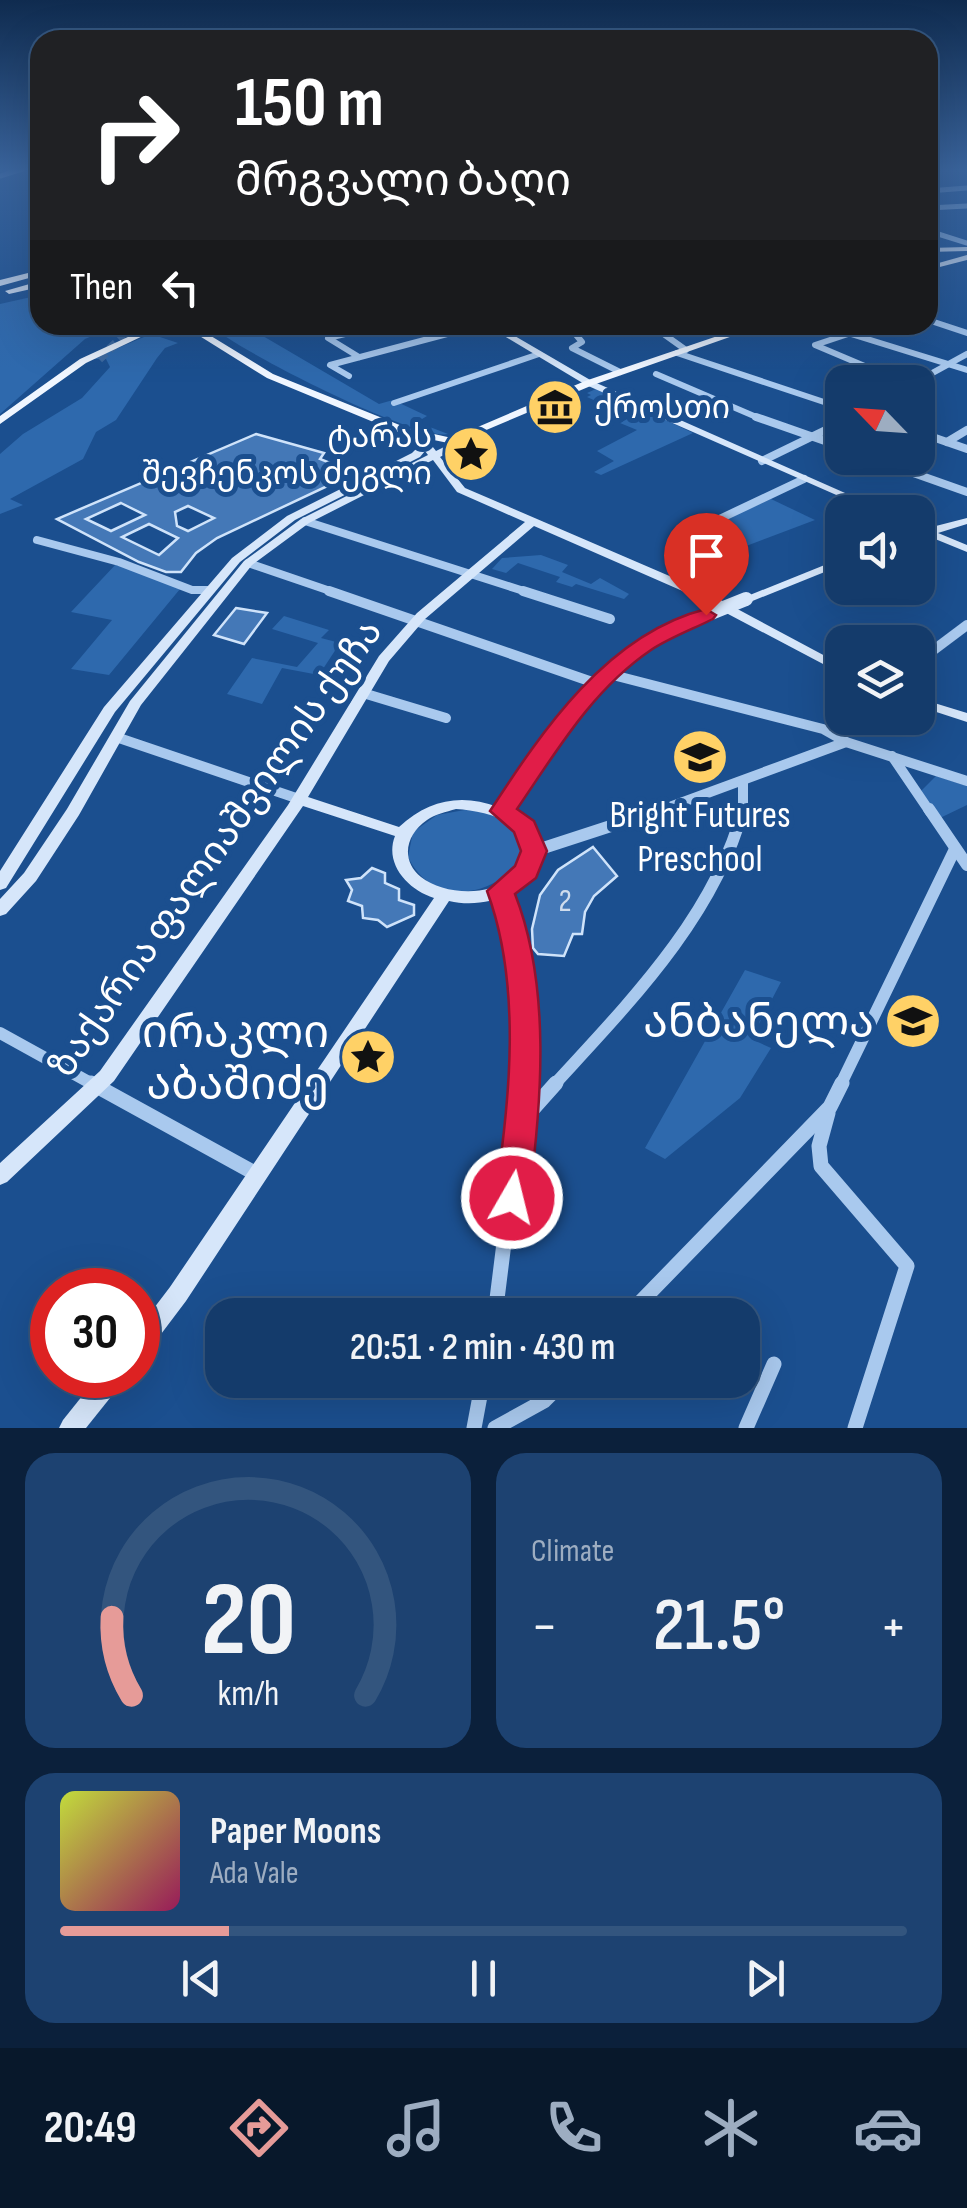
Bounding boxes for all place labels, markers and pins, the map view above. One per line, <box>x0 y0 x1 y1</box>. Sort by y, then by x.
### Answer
museum icon: ქროსთი <box>525 377 585 437</box>
place label: ქროსთი <box>594 389 730 428</box>
place label: ტარას შევჩენკოს ძეგლი <box>142 418 432 494</box>
place icon: ტარას შევჩენკოს ძეგლი <box>441 424 501 484</box>
pin <box>664 513 749 616</box>
school or university icon: Bright Futures Preschool <box>670 727 730 787</box>
place label: Bright Futures Preschool <box>609 793 791 882</box>
school or university icon: ანბანელა <box>883 991 943 1051</box>
place label: ანბანელა <box>643 996 874 1051</box>
place label: ირაკლი აბაშიძე <box>142 1006 329 1113</box>
place icon: ირაკლი აბაშიძე <box>338 1027 398 1087</box>

